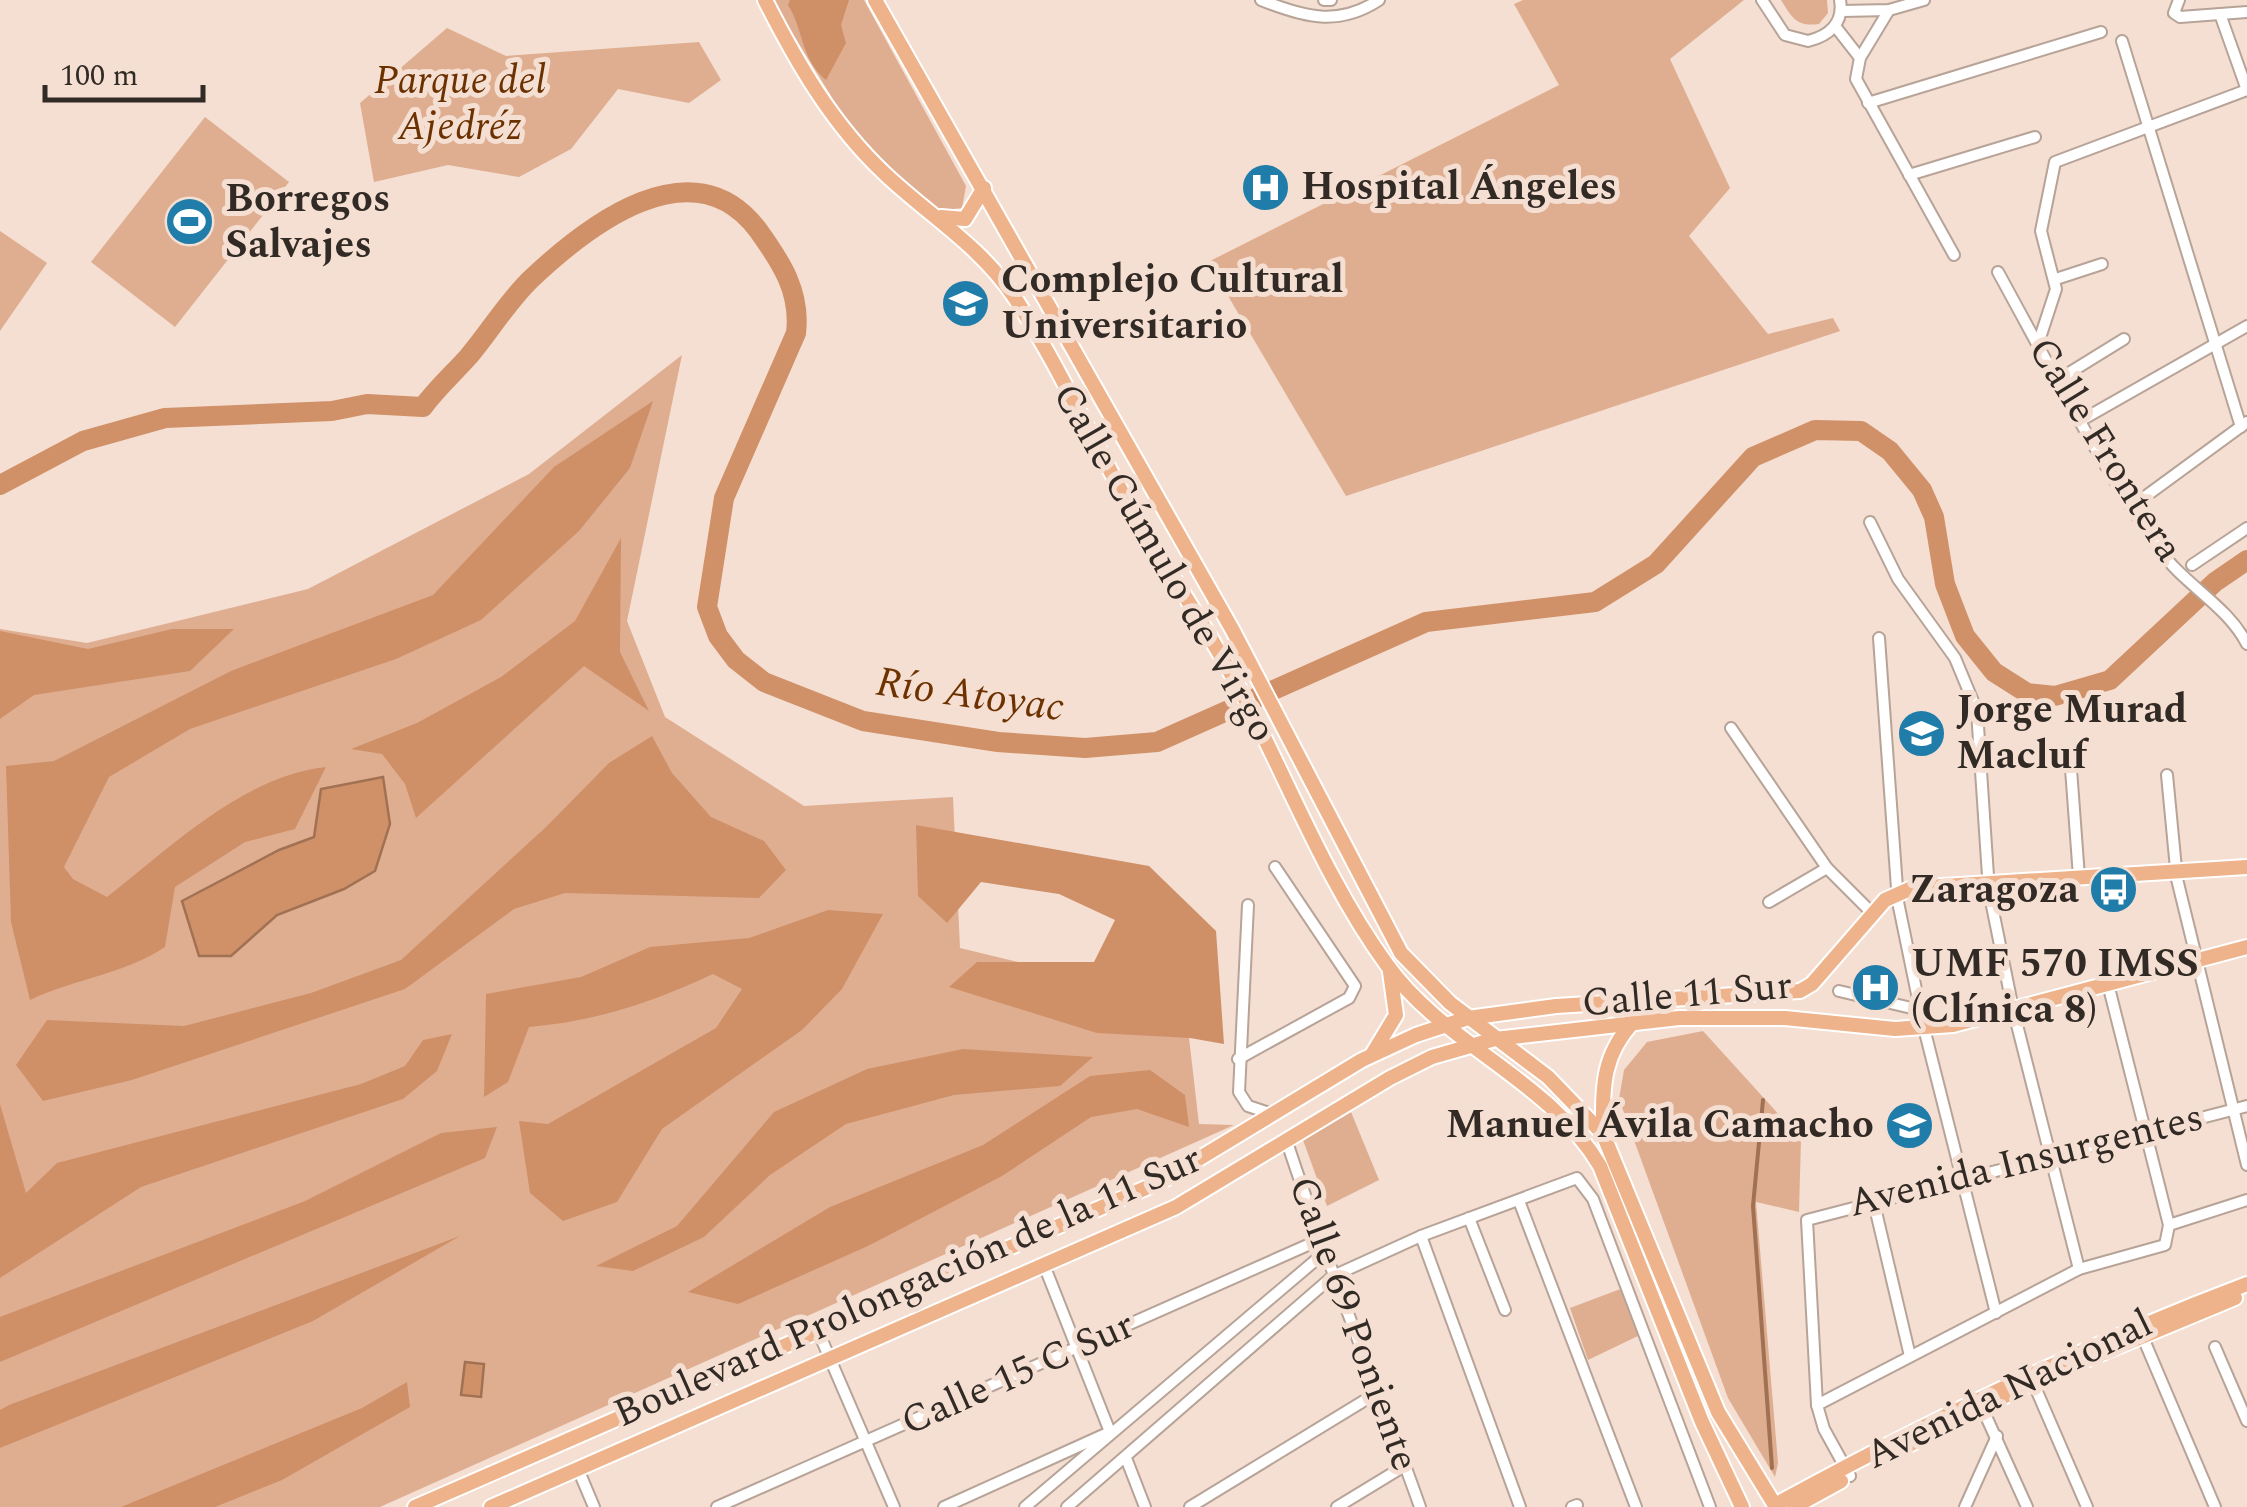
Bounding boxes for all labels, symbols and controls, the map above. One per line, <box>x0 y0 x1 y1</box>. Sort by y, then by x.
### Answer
scale bar <box>45 40 202 102</box>
park label: Parque del Ajedréz <box>374 51 546 158</box>
text: 100 m <box>60 53 138 99</box>
place label: Hospital Ángeles <box>1301 157 1617 218</box>
hospital icon: Hospital Ángeles <box>1240 161 1292 213</box>
place label: Borregos Salvajes <box>225 169 390 276</box>
sports icon: Borregos Salvajes <box>164 196 216 248</box>
place label: Complejo Cultural Universitario <box>1001 250 1344 357</box>
school or university icon: Complejo Cultural Universitario <box>940 277 992 329</box>
street label: Calle Frontera <box>2012 326 2199 575</box>
street label: Calle Cúmulo de Virgo <box>1036 372 1292 754</box>
water label: Río Atoyac <box>872 651 1068 739</box>
place label: Jorge Murad Macluf <box>1956 680 2187 787</box>
school or university icon: Jorge Murad Macluf <box>1895 707 1947 759</box>
place label: Zaragoza <box>1909 860 2079 921</box>
bus stop icon: Zaragoza <box>2088 864 2140 916</box>
place label: UMF 570 IMSS (Clínica 8) <box>1911 934 2199 1041</box>
street label: Calle 11 Sur <box>1579 955 1795 1035</box>
hospital icon: UMF 570 IMSS (Clínica 8) <box>1850 961 1902 1013</box>
street label: Avenida Insurgentes <box>1842 1087 2210 1235</box>
place label: Manuel Ávila Camacho <box>1445 1095 1874 1156</box>
school or university icon: Manuel Ávila Camacho <box>1883 1099 1935 1151</box>
street label: Boulevard Prolongación de la 11 Sur <box>604 1129 1212 1445</box>
street label: Calle 69 Poniente <box>1271 1168 1435 1480</box>
street label: Avenida Nacional <box>1855 1294 2163 1486</box>
street label: Calle 15 C Sur <box>891 1295 1145 1453</box>

